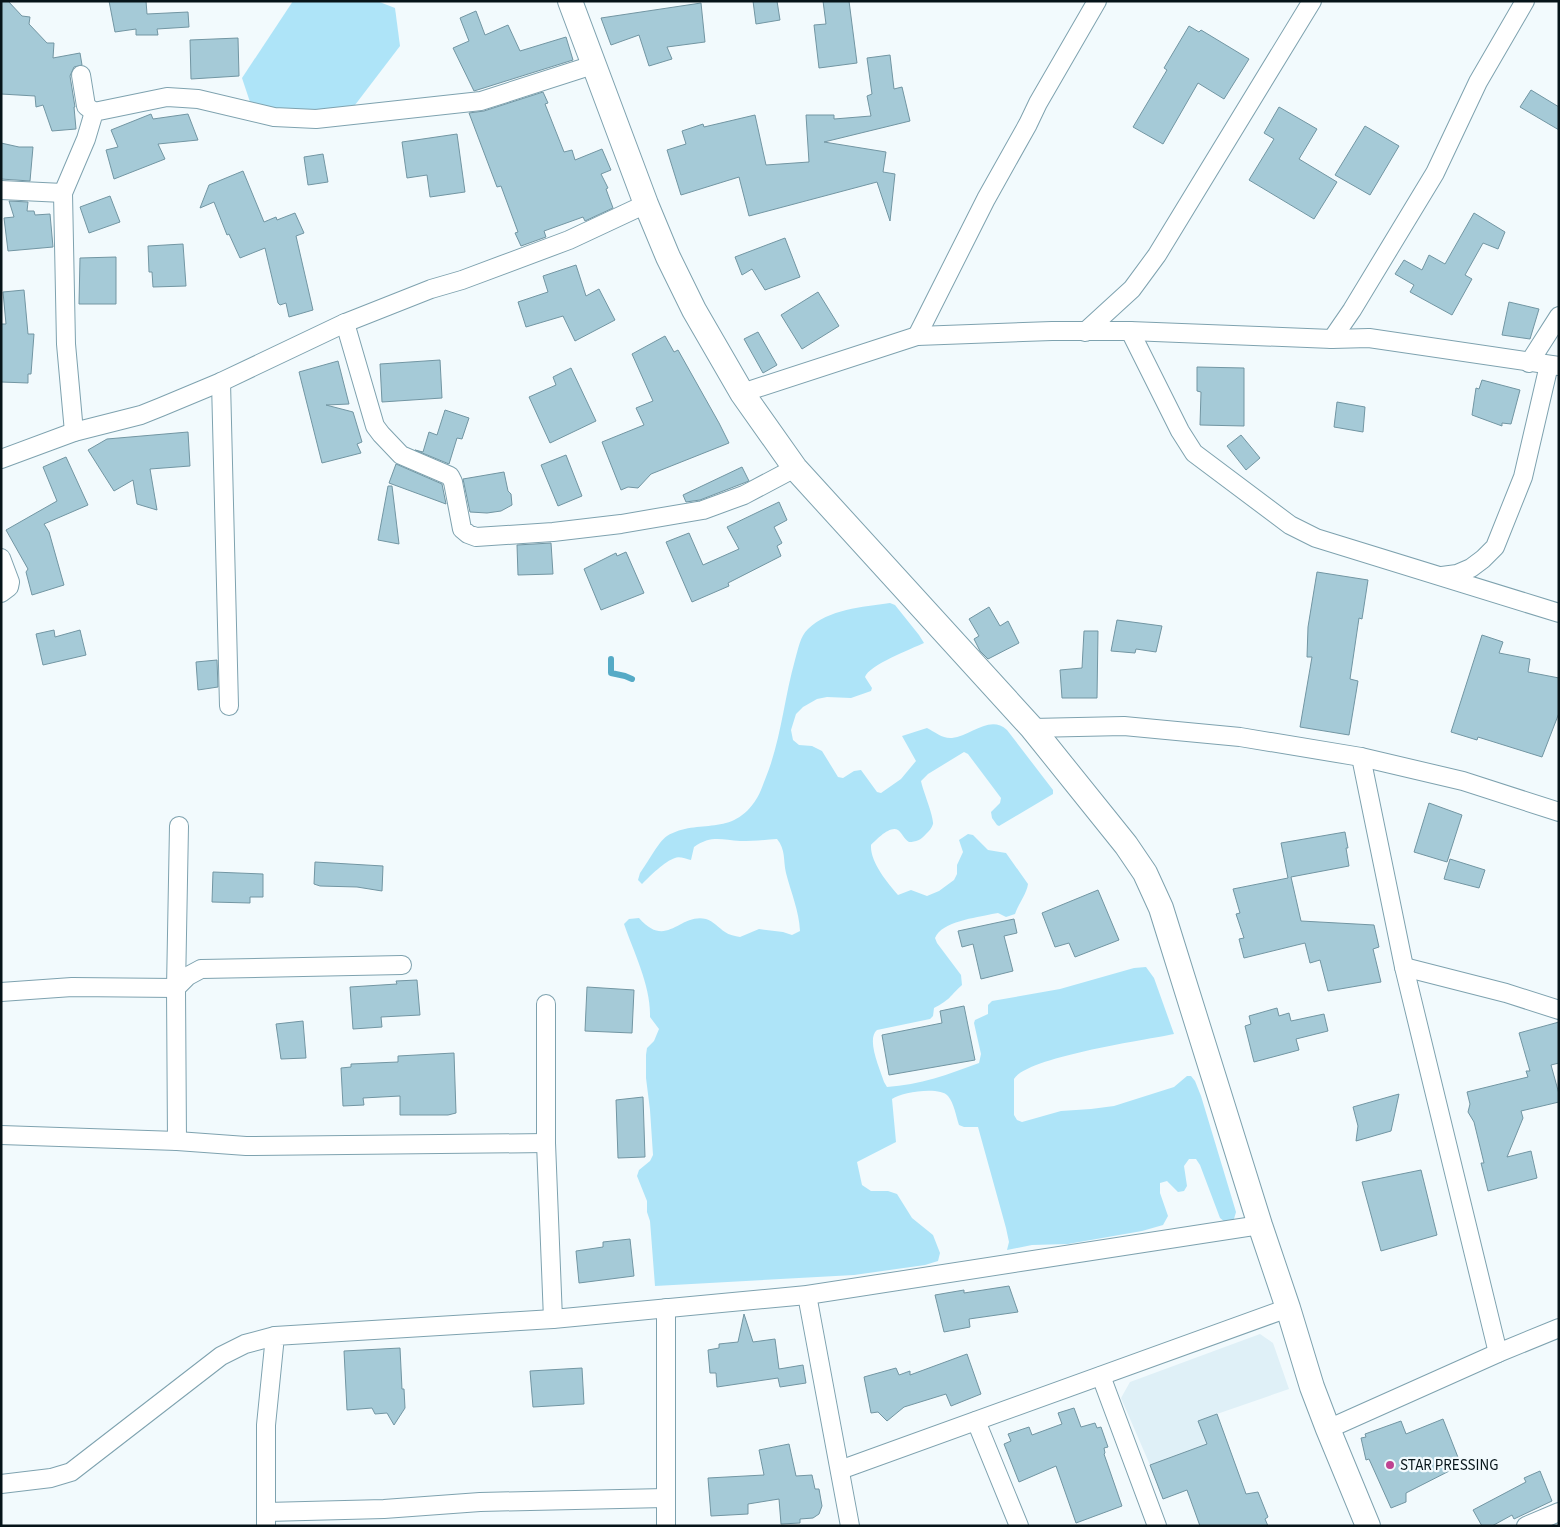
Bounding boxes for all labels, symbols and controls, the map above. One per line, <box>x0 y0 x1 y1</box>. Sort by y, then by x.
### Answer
place label: STAR PRESSING <box>1400 1455 1498 1476</box>
marker: STAR PRESSING <box>1384 1459 1396 1471</box>

